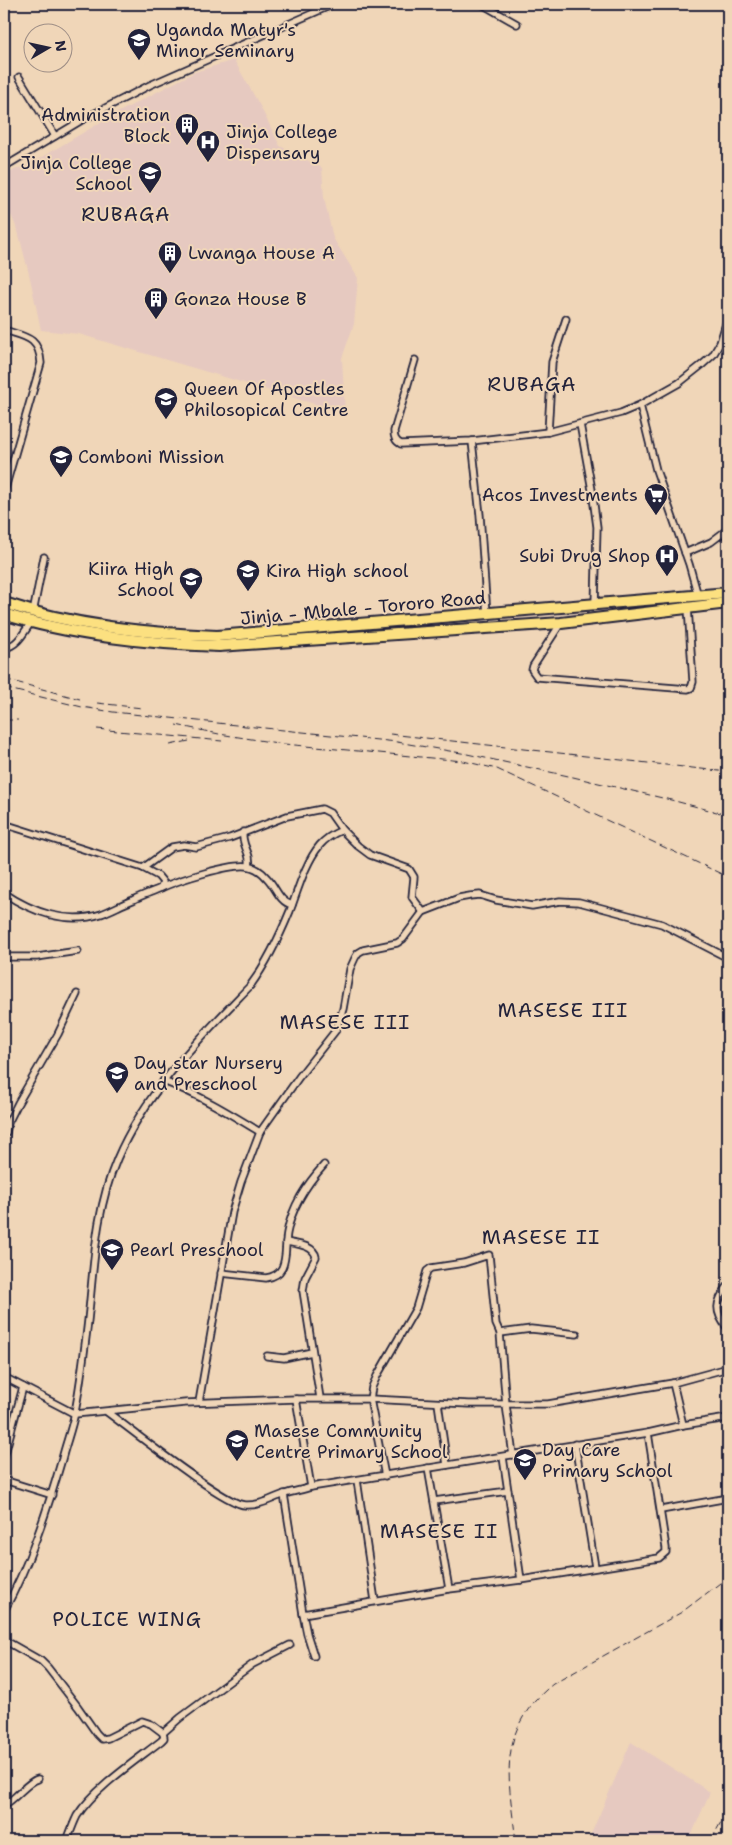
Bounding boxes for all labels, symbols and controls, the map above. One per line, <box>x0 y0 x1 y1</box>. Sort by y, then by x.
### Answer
place label: Uganda Matyr's Minor Seminary <box>156 18 296 63</box>
north arrow <box>22 22 72 72</box>
school or university icon: Uganda Matyr's Minor Seminary <box>126 27 152 61</box>
text: N <box>51 39 71 53</box>
place label: Administration Block <box>41 103 170 148</box>
building icon: Administration Block <box>174 112 200 146</box>
place label: Jinja College Dispensary <box>226 120 338 165</box>
hospital icon: Jinja College Dispensary <box>195 129 221 163</box>
place label: Jinja College School <box>20 151 133 196</box>
school or university icon: Jinja College School <box>137 160 163 194</box>
district label: RUBAGA <box>81 201 171 227</box>
building icon: Lwanga House A <box>157 240 183 274</box>
place label: Lwanga House A <box>188 241 335 265</box>
building icon: Gonza House B <box>143 286 169 320</box>
place label: Gonza House B <box>174 287 307 311</box>
district label: RUBAGA <box>487 371 577 397</box>
place label: Queen Of Apostles Philosopical Centre <box>184 377 349 422</box>
school or university icon: Queen Of Apostles Philosopical Centre <box>153 386 179 420</box>
school or university icon: Comboni Mission <box>48 444 74 478</box>
place label: Comboni Mission <box>78 445 224 469</box>
supermarket icon: Acos Investments <box>643 482 669 516</box>
place label: Acos Investments <box>482 483 638 507</box>
hospital icon: Subi Drug Shop <box>654 543 680 577</box>
place label: Subi Drug Shop <box>519 544 650 568</box>
place label: Kiira High School <box>88 557 175 602</box>
school or university icon: Kira High school <box>235 558 261 592</box>
place label: Kira High school <box>266 559 409 583</box>
school or university icon: Kiira High School <box>178 566 204 600</box>
street label: Jinja - Mbale - Tororo Road <box>239 585 487 631</box>
district label: MASESE III <box>498 997 628 1023</box>
district label: MASESE III <box>280 1009 410 1035</box>
place label: Day star Nursery and Preschool <box>134 1051 283 1096</box>
school or university icon: Day star Nursery and Preschool <box>104 1060 130 1094</box>
district label: MASESE II <box>482 1224 600 1250</box>
school or university icon: Pearl Preschool <box>99 1237 125 1271</box>
place label: Pearl Preschool <box>130 1238 264 1262</box>
place label: Masese Community Centre Primary School <box>254 1419 448 1464</box>
school or university icon: Masese Community Centre Primary School <box>224 1428 250 1462</box>
place label: Day Care Primary School <box>542 1438 673 1483</box>
school or university icon: Day Care Primary School <box>512 1447 538 1481</box>
district label: MASESE II <box>380 1518 498 1544</box>
district label: POLICE WING <box>52 1606 202 1632</box>

